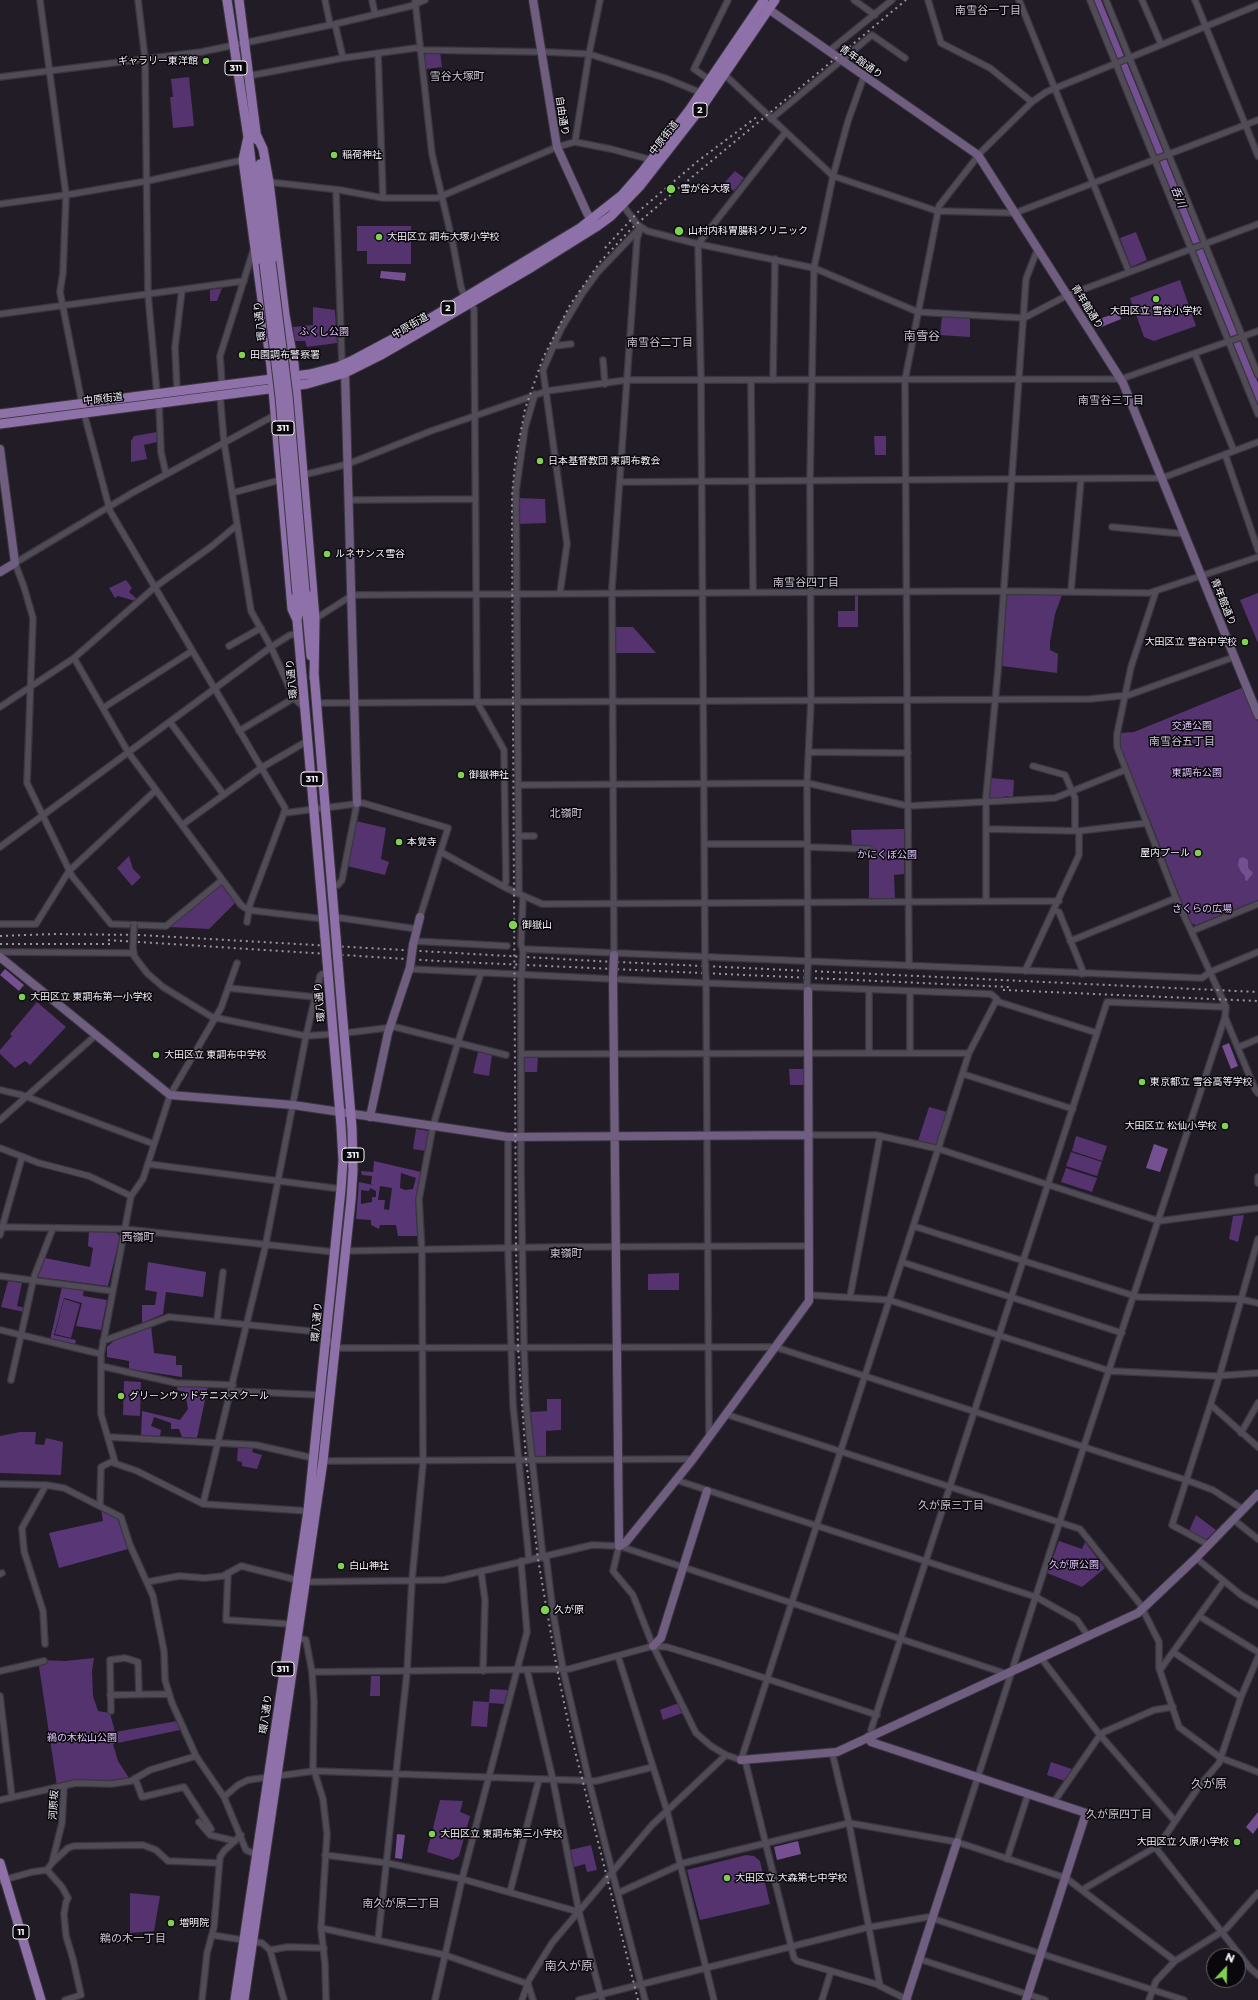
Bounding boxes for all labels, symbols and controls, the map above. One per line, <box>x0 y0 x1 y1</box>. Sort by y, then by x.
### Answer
district label: 南雪谷一丁目 <box>955 4 1021 18</box>
street label: 青年館通り <box>837 43 885 81</box>
place label: ギャラリー東洋館 <box>118 55 198 67</box>
marker: ギャラリー東洋館 <box>201 56 211 66</box>
road number: 311 <box>225 61 247 75</box>
district label: 雪谷大塚町 <box>430 70 484 84</box>
street label: 自由通り <box>553 95 571 137</box>
road number: 2 <box>693 103 707 117</box>
street label: 中原街道 <box>647 119 681 157</box>
place label: 稲荷神社 <box>342 149 382 161</box>
marker: 稲荷神社 <box>329 150 339 160</box>
marker: 雪が谷大塚 <box>665 183 677 195</box>
place label: 雪が谷大塚 <box>680 183 730 195</box>
water label: 呑川 <box>1168 184 1188 210</box>
marker: 山村内科胃腸科クリニック <box>673 225 685 237</box>
place label: 山村内科胃腸科クリニック <box>688 225 808 237</box>
place label: 大田区立 調布大塚小学校 <box>387 231 500 243</box>
marker: 大田区立 調布大塚小学校 <box>374 232 384 242</box>
street label: 青年館通り <box>1069 283 1105 331</box>
marker: 大田区立 雪谷小学校 <box>1151 294 1161 304</box>
street label: 環八通り <box>252 300 268 342</box>
road number: 2 <box>441 301 455 315</box>
place label: 大田区立 雪谷小学校 <box>1110 305 1202 317</box>
street label: 中原街道 <box>390 311 430 341</box>
park label: ふくし公園 <box>299 326 349 338</box>
district label: 南雪谷 <box>904 329 940 343</box>
district label: 南雪谷二丁目 <box>627 336 693 350</box>
place label: 田園調布警察署 <box>250 349 320 361</box>
marker: 田園調布警察署 <box>237 350 247 360</box>
street label: 中原街道 <box>82 391 124 407</box>
district label: 南雪谷三丁目 <box>1078 394 1144 408</box>
road number: 311 <box>272 421 294 435</box>
place label: 日本基督教団 東調布教会 <box>548 455 661 467</box>
marker: 日本基督教団 東調布教会 <box>535 456 545 466</box>
place label: ルネサンス雪谷 <box>335 548 405 560</box>
marker: ルネサンス雪谷 <box>322 549 332 559</box>
district label: 南雪谷四丁目 <box>773 576 839 590</box>
street label: 青年館通り <box>1208 577 1238 627</box>
place label: 大田区立 雪谷中学校 <box>1144 636 1237 648</box>
marker: 大田区立 雪谷中学校 <box>1240 637 1250 647</box>
street label: 環八通り <box>284 658 300 700</box>
park label: 交通公園 <box>1172 720 1212 732</box>
district label: 南雪谷五丁目 <box>1149 735 1215 749</box>
park label: 東調布公園 <box>1172 767 1222 779</box>
place label: 御嶽神社 <box>469 769 509 781</box>
marker: 御嶽神社 <box>456 770 466 780</box>
road number: 311 <box>301 772 323 786</box>
district label: 北嶺町 <box>550 807 582 821</box>
place label: 本覚寺 <box>407 836 437 848</box>
marker: 本覚寺 <box>394 837 404 847</box>
place label: 屋内プール <box>1140 847 1190 859</box>
marker: 屋内プール <box>1193 848 1203 858</box>
park label: かにくぼ公園 <box>857 849 917 861</box>
park label: さくらの広場 <box>1172 903 1232 915</box>
marker: 御嶽山 <box>507 919 519 931</box>
place label: 御嶽山 <box>522 919 552 931</box>
street label: 環八通り <box>312 982 328 1022</box>
place label: 大田区立 東調布第一小学校 <box>30 991 153 1003</box>
marker: 大田区立 東調布第一小学校 <box>17 992 27 1002</box>
place label: 大田区立 東調布中学校 <box>164 1049 267 1061</box>
marker: 大田区立 東調布中学校 <box>151 1050 161 1060</box>
place label: 東京都立 雪谷高等学校 <box>1150 1076 1253 1088</box>
marker: 東京都立 雪谷高等学校 <box>1137 1077 1147 1087</box>
place label: 大田区立 松仙小学校 <box>1124 1120 1217 1132</box>
marker: 大田区立 松仙小学校 <box>1220 1121 1230 1131</box>
road number: 311 <box>342 1148 364 1162</box>
district label: 西嶺町 <box>122 1231 154 1245</box>
district label: 東嶺町 <box>550 1247 582 1261</box>
street label: 環八通り <box>309 1302 325 1342</box>
place label: グリーンウッドテニススクール <box>129 1390 269 1402</box>
marker: グリーンウッドテニススクール <box>116 1391 126 1401</box>
district label: 久が原三丁目 <box>918 1499 984 1513</box>
park label: 久が原公園 <box>1049 1559 1099 1571</box>
place label: 白山神社 <box>349 1560 389 1572</box>
marker: 白山神社 <box>336 1561 346 1571</box>
marker: 久が原 <box>539 1604 551 1616</box>
place label: 久が原 <box>554 1604 584 1616</box>
road number: 311 <box>272 1662 294 1676</box>
street label: 環八通り <box>257 1693 275 1735</box>
park label: 鵜の木松山公園 <box>47 1732 117 1744</box>
district label: 久が原 <box>1191 1777 1227 1791</box>
street label: 河原坂 <box>47 1790 61 1820</box>
district label: 久が原四丁目 <box>1086 1808 1152 1822</box>
place label: 大田区立 東調布第三小学校 <box>440 1828 563 1840</box>
marker: 大田区立 東調布第三小学校 <box>427 1829 437 1839</box>
place label: 大田区立 久原小学校 <box>1136 1836 1229 1848</box>
marker: 大田区立 久原小学校 <box>1232 1837 1242 1847</box>
place label: 大田区立 大森第七中学校 <box>735 1872 848 1884</box>
marker: 大田区立 大森第七中学校 <box>722 1873 732 1883</box>
district label: 南久が原二丁目 <box>363 1897 439 1911</box>
place label: 増明院 <box>179 1917 209 1929</box>
marker: 増明院 <box>166 1918 176 1928</box>
road number: 11 <box>13 1925 29 1939</box>
district label: 鵜の木一丁目 <box>100 1932 166 1946</box>
north arrow <box>1206 1948 1246 1988</box>
text: N <box>1223 1950 1237 1966</box>
district label: 南久が原 <box>545 1959 593 1973</box>

